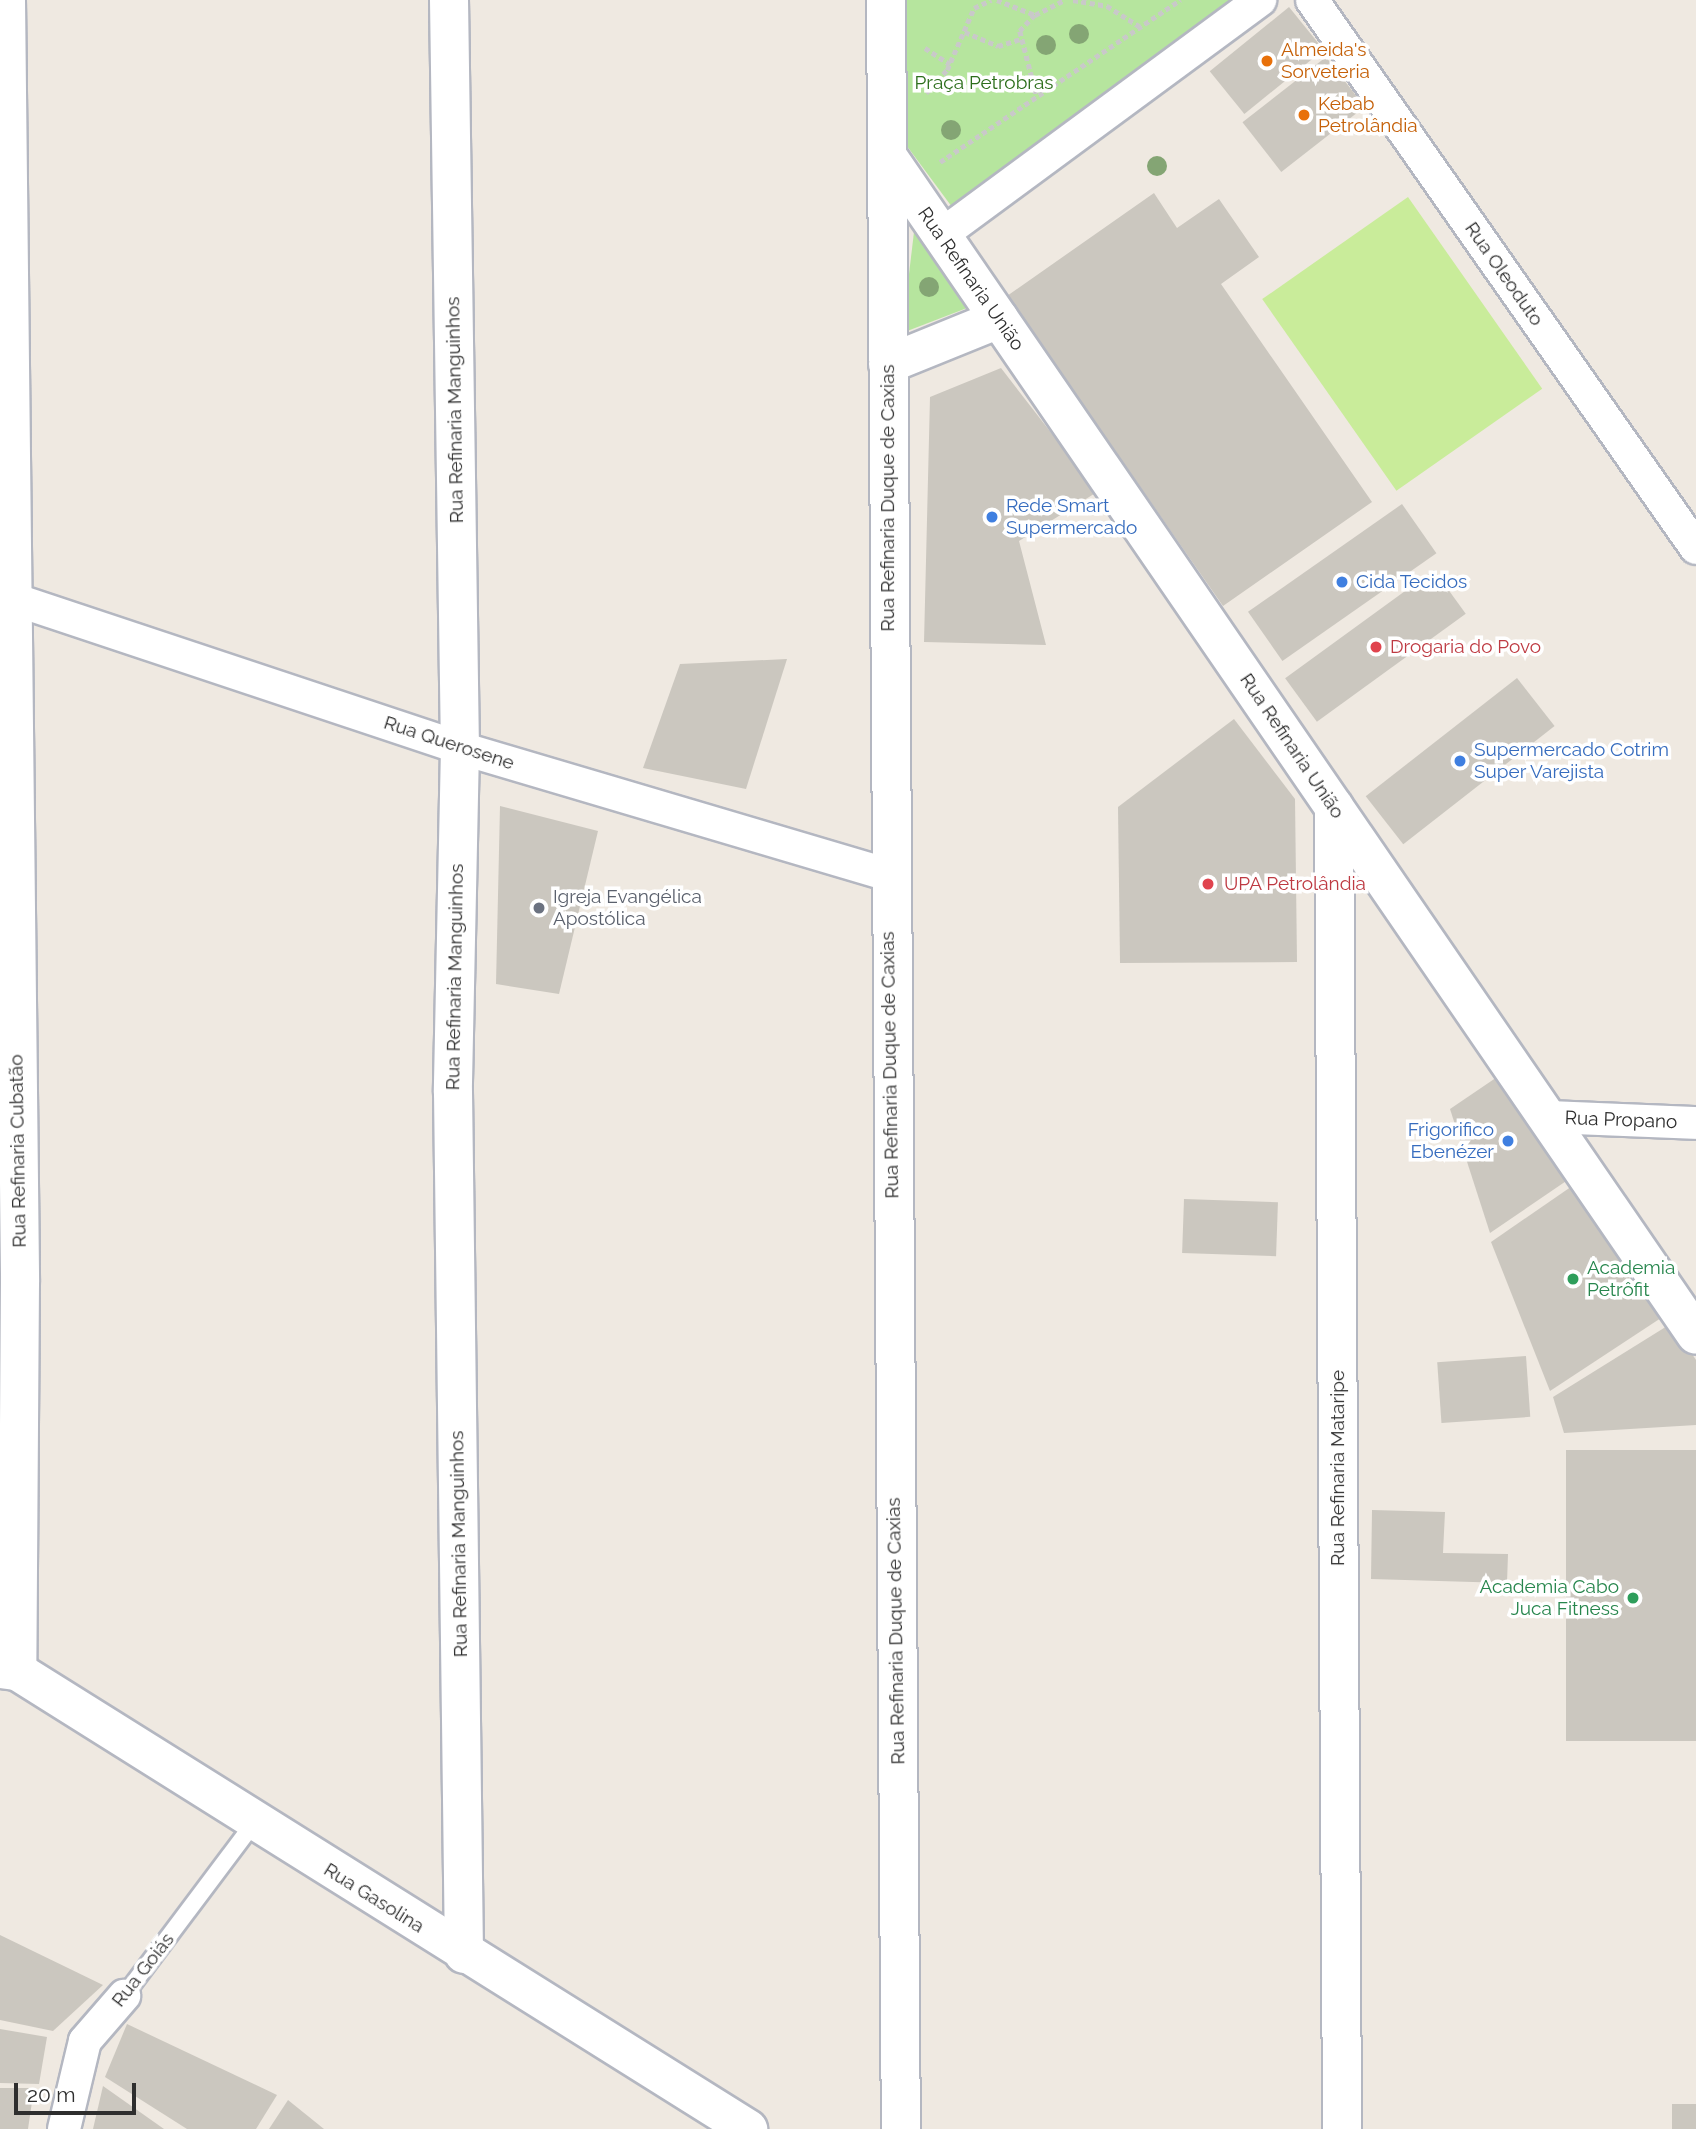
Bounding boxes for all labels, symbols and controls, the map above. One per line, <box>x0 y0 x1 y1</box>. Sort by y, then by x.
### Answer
place label: Almeida's Sorveteria <box>1281 39 1370 83</box>
marker: Almeida's Sorveteria <box>1259 53 1275 69</box>
park label: Praça Petrobras <box>914 72 1054 94</box>
place label: Kebab Petrolândia <box>1318 93 1418 137</box>
marker: Kebab Petrolândia <box>1296 107 1312 123</box>
street label: Rua Refinaria União <box>913 203 1029 355</box>
street label: Rua Oleoduto <box>1460 218 1548 330</box>
street label: Rua Refinaria Manguinhos <box>442 296 468 524</box>
street label: Rua Refinaria Duque de Caxias <box>877 364 899 632</box>
place label: Rede Smart Supermercado <box>1006 495 1137 539</box>
marker: Rede Smart Supermercado <box>984 509 1000 525</box>
place label: Cida Tecidos <box>1356 571 1468 593</box>
marker: Cida Tecidos <box>1334 574 1350 590</box>
place label: Drogaria do Povo <box>1390 636 1541 658</box>
marker: Drogaria do Povo <box>1368 639 1384 655</box>
street label: Rua Refinaria União <box>1235 669 1349 823</box>
street label: Rua Querosene <box>381 711 517 775</box>
place label: Supermercado Cotrim Super Varejista <box>1474 739 1669 783</box>
marker: Supermercado Cotrim Super Varejista <box>1452 753 1468 769</box>
street label: Rua Refinaria Manguinhos <box>442 863 468 1091</box>
place label: UPA Petrolândia <box>1224 873 1367 895</box>
marker: UPA Petrolândia <box>1198 874 1218 894</box>
place label: Igreja Evangélica Apostólica <box>553 886 702 930</box>
marker: Igreja Evangélica Apostólica <box>531 900 547 916</box>
street label: Rua Refinaria Duque de Caxias <box>876 931 904 1199</box>
street label: Rua Refinaria Cubatão <box>5 1054 31 1248</box>
street label: Rua Propano <box>1564 1107 1678 1133</box>
place label: Frigorifico Ebenézer <box>1408 1119 1494 1163</box>
marker: Frigorifico Ebenézer <box>1500 1133 1516 1149</box>
place label: Academia Petrôfit <box>1587 1257 1675 1301</box>
marker: Academia Petrôfit <box>1565 1271 1581 1287</box>
street label: Rua Refinaria Mataripe <box>1327 1370 1349 1566</box>
street label: Rua Refinaria Manguinhos <box>446 1430 472 1658</box>
street label: Rua Refinaria Duque de Caxias <box>882 1497 910 1765</box>
place label: Academia Cabo Juca Fitness <box>1479 1576 1619 1620</box>
marker: Academia Cabo Juca Fitness <box>1625 1590 1641 1606</box>
street label: Rua Gasolina <box>320 1858 428 1938</box>
street label: Rua Goiás <box>107 1929 179 2011</box>
scale bar <box>18 2070 140 2114</box>
text: 20 m <box>27 2082 75 2107</box>

